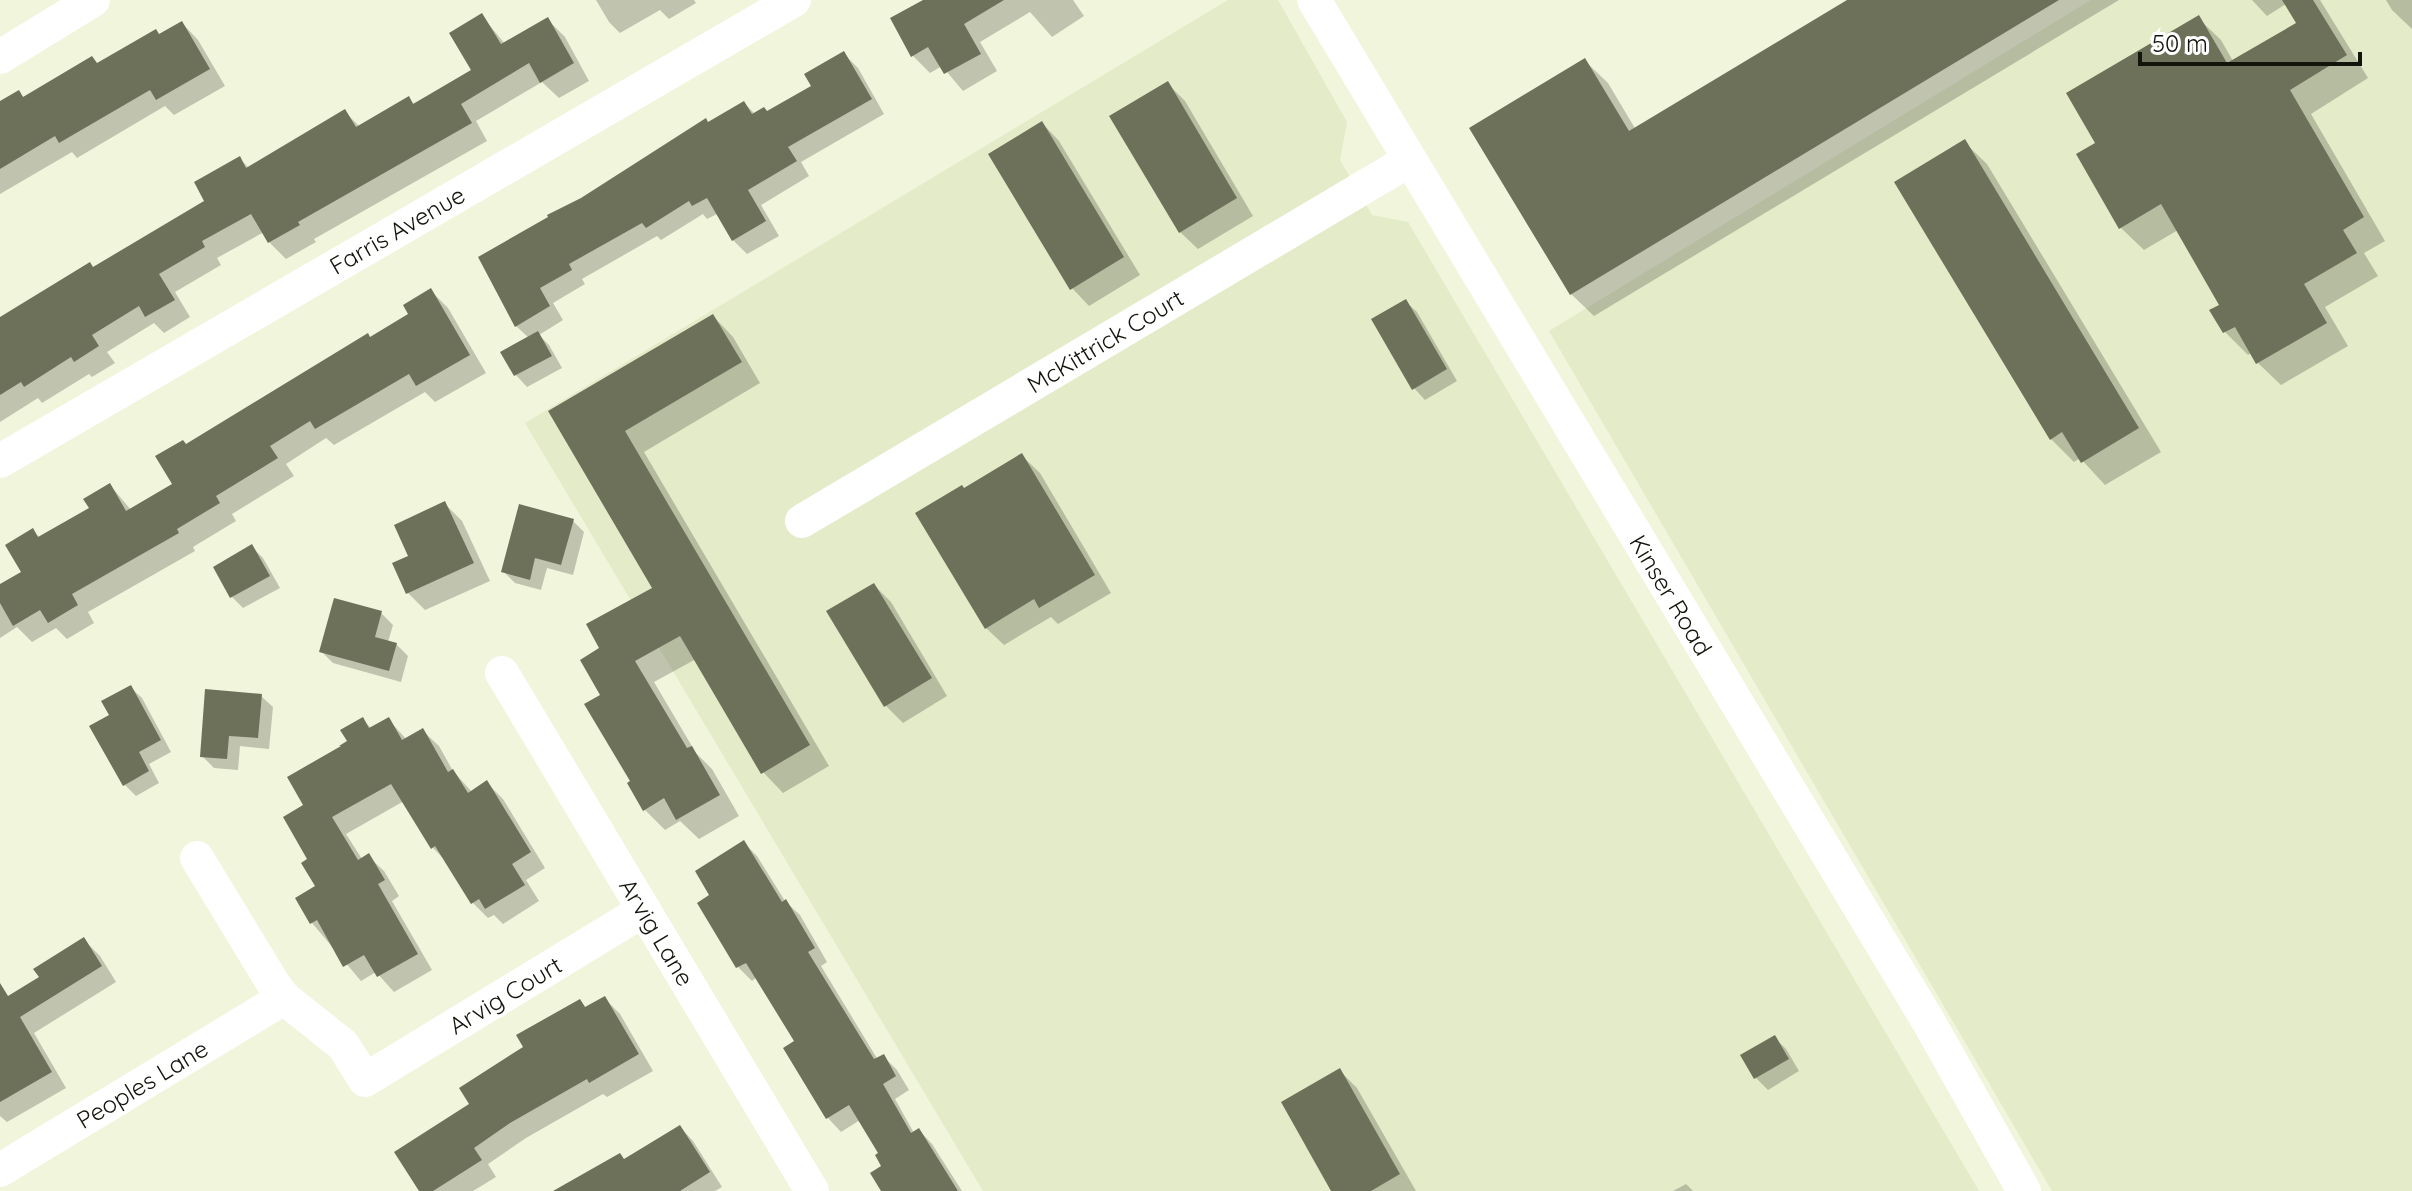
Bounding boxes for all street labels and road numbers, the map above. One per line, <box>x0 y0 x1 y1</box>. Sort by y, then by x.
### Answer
street label: Farris Avenue <box>324 179 470 281</box>
street label: McKittrick Court <box>1021 282 1189 400</box>
street label: Kinser Road <box>1623 529 1719 661</box>
street label: Arvig Lane <box>613 873 701 991</box>
street label: Arvig Court <box>443 950 567 1040</box>
street label: Peoples Lane <box>71 1033 213 1135</box>

